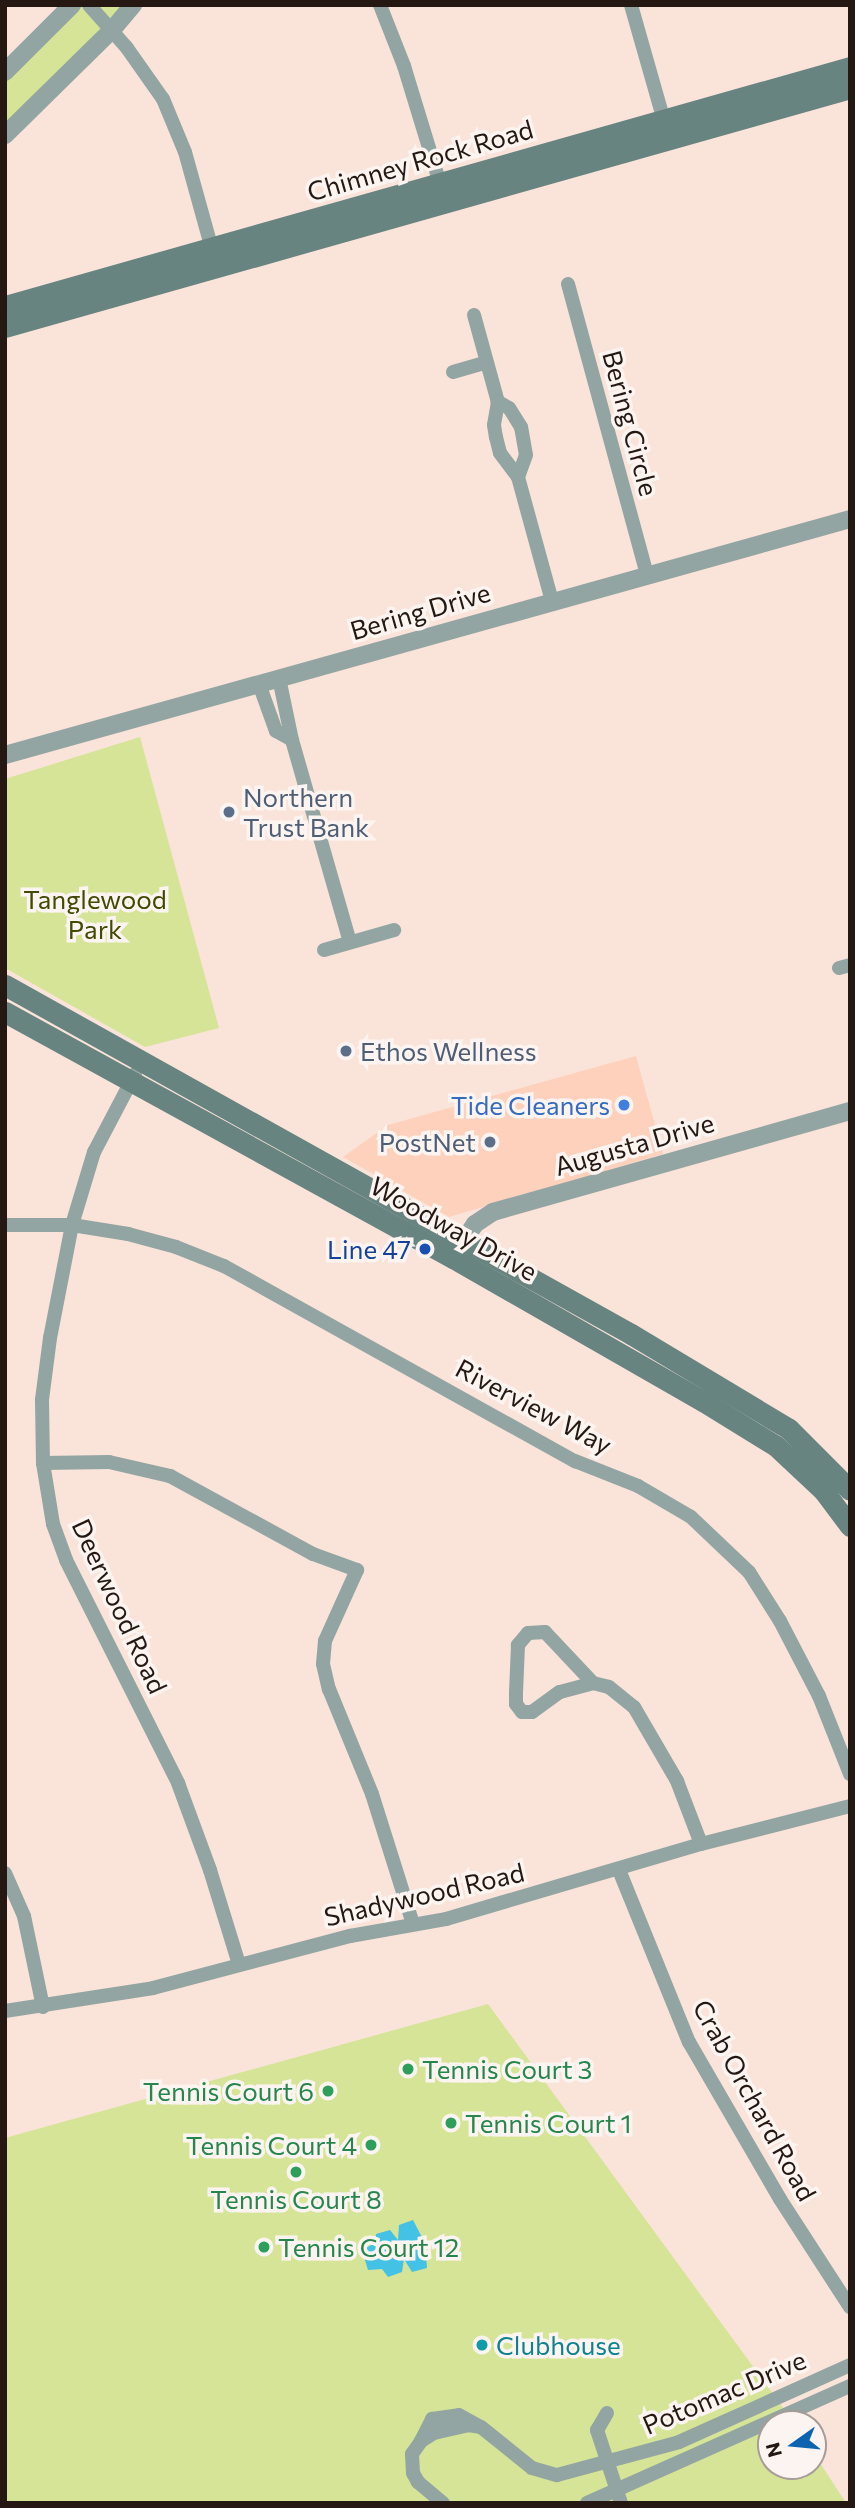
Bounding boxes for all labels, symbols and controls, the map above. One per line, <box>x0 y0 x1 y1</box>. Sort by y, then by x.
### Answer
street label: Chimney Rock Road <box>303 113 537 207</box>
street label: Bering Circle <box>597 347 665 499</box>
street label: Bering Drive <box>346 576 494 646</box>
place label: Northern Trust Bank <box>243 781 369 842</box>
marker: Northern Trust Bank <box>221 804 237 820</box>
park label: Tanglewood Park <box>23 883 167 944</box>
place label: Ethos Wellness <box>360 1035 537 1067</box>
marker: Ethos Wellness <box>338 1043 354 1059</box>
place label: Tide Cleaners <box>451 1089 610 1121</box>
marker: Tide Cleaners <box>616 1097 632 1113</box>
street label: Augusta Drive <box>551 1106 717 1182</box>
place label: PostNet <box>379 1126 476 1158</box>
marker: PostNet <box>482 1134 498 1150</box>
street label: Woodway Drive <box>365 1169 543 1287</box>
place label: Line 47 <box>327 1233 411 1265</box>
marker: Line 47 <box>417 1241 433 1257</box>
street label: Riverview Way <box>451 1352 617 1460</box>
street label: Deerwood Road <box>66 1514 174 1698</box>
street label: Shadywood Road <box>321 1856 527 1932</box>
street label: Crab Orchard Road <box>687 1994 823 2206</box>
place label: Tennis Court 3 <box>422 2053 592 2085</box>
marker: Tennis Court 3 <box>400 2061 416 2077</box>
place label: Tennis Court 6 <box>143 2075 314 2107</box>
marker: Tennis Court 6 <box>320 2083 336 2099</box>
place label: Tennis Court 1 <box>465 2107 632 2139</box>
marker: Tennis Court 1 <box>443 2115 459 2131</box>
place label: Tennis Court 4 <box>186 2129 357 2161</box>
marker: Tennis Court 4 <box>363 2137 379 2153</box>
marker: Tennis Court 8 <box>288 2164 304 2180</box>
place label: Tennis Court 8 <box>210 2183 382 2215</box>
place label: Tennis Court 12 <box>278 2231 459 2263</box>
marker: Tennis Court 12 <box>256 2239 272 2255</box>
place label: Clubhouse <box>496 2329 621 2361</box>
marker: Clubhouse <box>474 2337 490 2353</box>
street label: Potomac Drive <box>638 2344 810 2440</box>
north arrow <box>757 2410 827 2480</box>
text: N <box>760 2440 786 2460</box>

